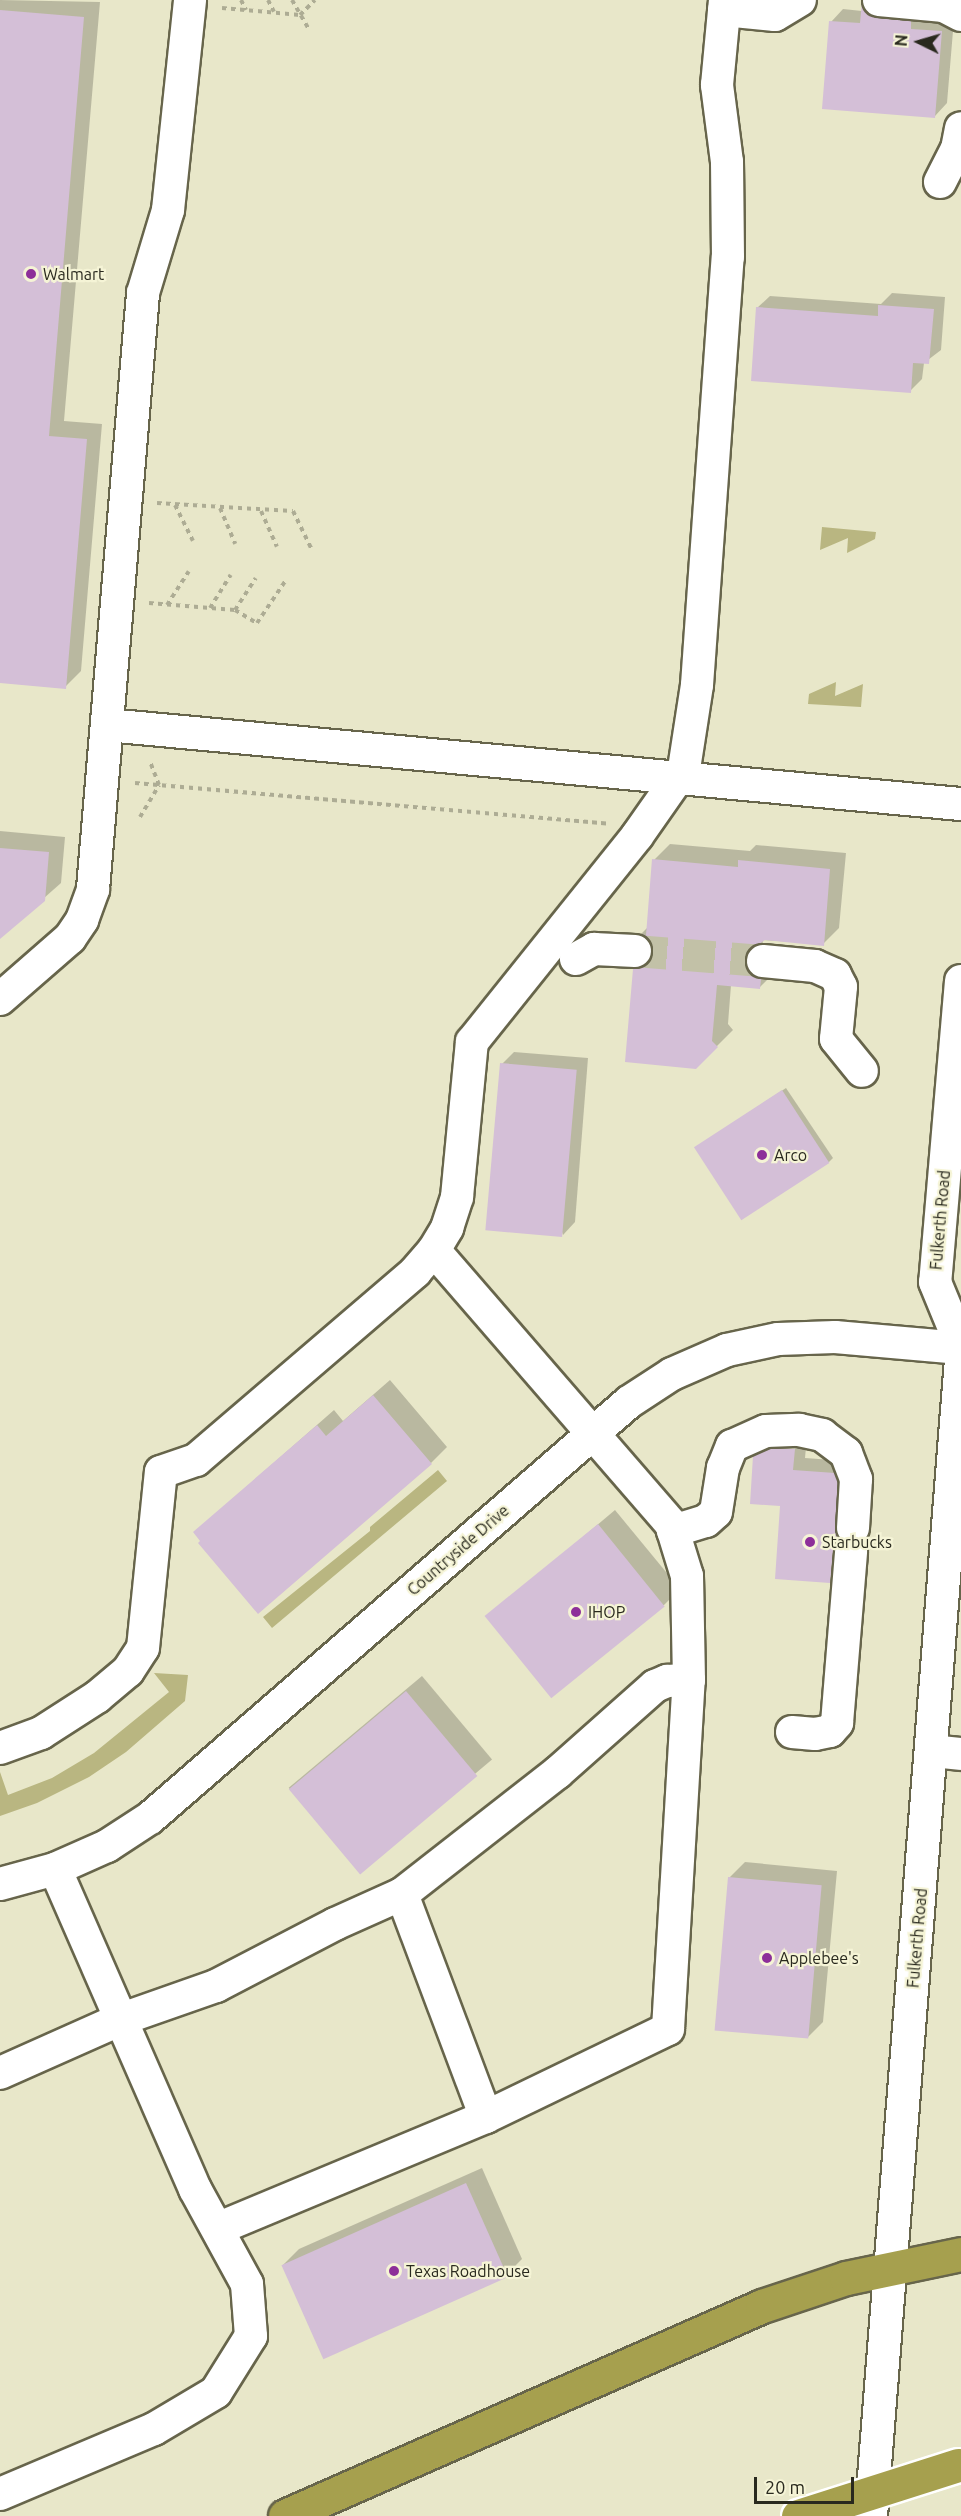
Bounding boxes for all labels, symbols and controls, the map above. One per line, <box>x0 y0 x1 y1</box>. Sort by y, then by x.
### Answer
north arrow <box>889 12 949 72</box>
text: N <box>892 34 911 47</box>
place label: Walmart <box>43 264 104 284</box>
marker: Walmart <box>24 267 38 281</box>
place label: Arco <box>774 1145 807 1165</box>
marker: Arco <box>755 1148 769 1162</box>
street label: Fulkerth Road <box>926 1169 954 1271</box>
street label: Countryside Drive <box>403 1501 513 1599</box>
place label: Starbucks <box>822 1532 892 1552</box>
marker: Starbucks <box>803 1535 817 1549</box>
place label: IHOP <box>588 1602 625 1622</box>
marker: IHOP <box>569 1605 583 1619</box>
street label: Fulkerth Road <box>903 1887 931 1989</box>
place label: Applebee's <box>779 1948 859 1968</box>
marker: Applebee's <box>760 1951 774 1965</box>
place label: Texas Roadhouse <box>406 2261 530 2281</box>
marker: Texas Roadhouse <box>387 2264 401 2278</box>
scale bar <box>757 2465 858 2503</box>
text: 20 m <box>765 2477 805 2497</box>

